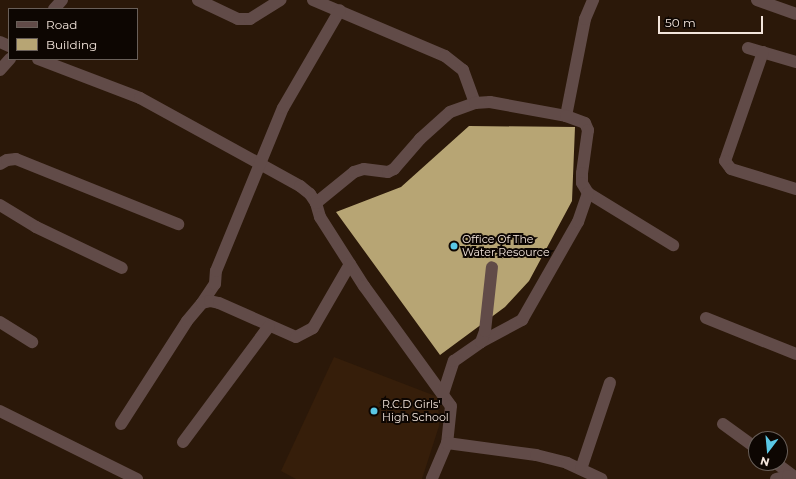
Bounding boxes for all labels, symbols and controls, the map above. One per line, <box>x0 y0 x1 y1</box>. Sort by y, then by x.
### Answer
legend <box>8 8 138 60</box>
scale bar <box>660 8 765 34</box>
text: 50 m <box>665 15 696 30</box>
text: Road <box>46 17 77 32</box>
text: Building <box>46 37 97 52</box>
place label: Office Of The Water Resource <box>462 233 550 259</box>
marker: Office Of The Water Resource <box>449 241 459 251</box>
place label: R.C.D Girls' High School <box>382 398 449 424</box>
marker: R.C.D Girls' High School <box>369 406 379 416</box>
north arrow <box>748 431 788 471</box>
text: N <box>759 454 771 470</box>

